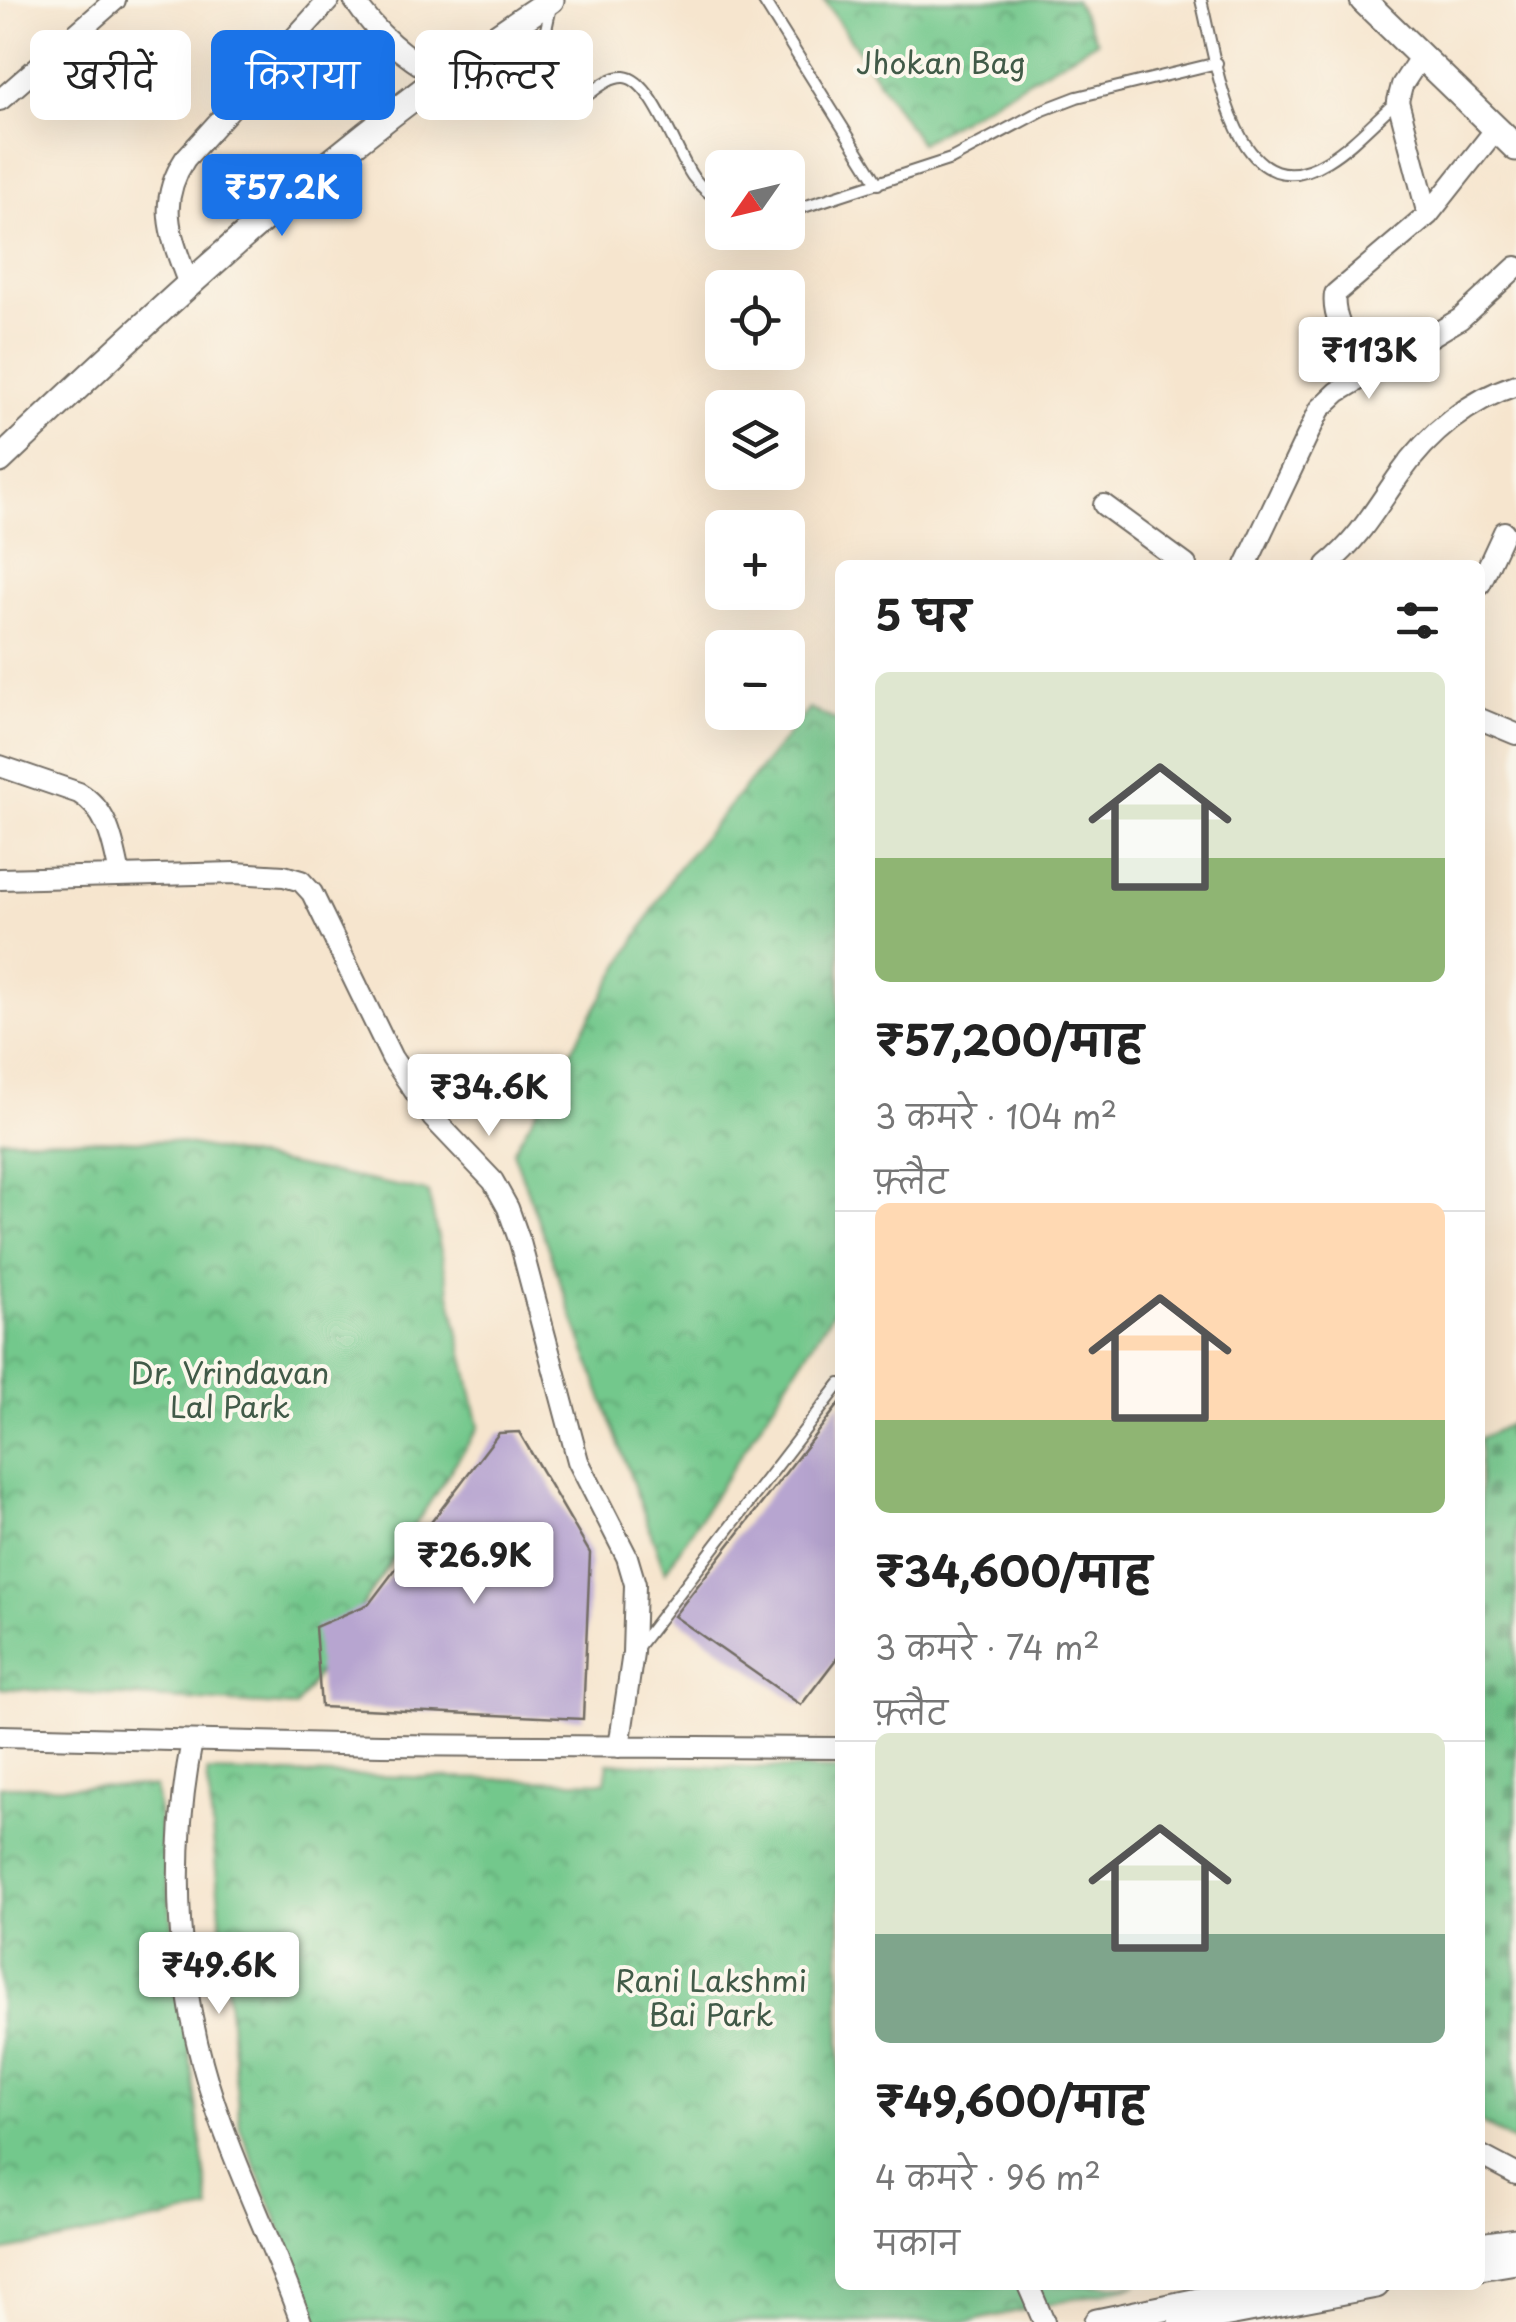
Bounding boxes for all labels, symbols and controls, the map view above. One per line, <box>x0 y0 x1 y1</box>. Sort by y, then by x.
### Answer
chip: खरीदें <box>30 30 191 120</box>
chip: किराया <box>211 30 395 120</box>
chip: फ़िल्टर <box>415 30 593 120</box>
park label: Jhokan Bag <box>856 39 1026 84</box>
north arrow <box>705 150 805 250</box>
map controls <box>705 150 805 730</box>
pin: ₹57.2K <box>201 154 363 239</box>
text: ₹57.2K <box>224 162 340 210</box>
button: locate <box>705 270 805 370</box>
pin: ₹113K <box>1299 317 1439 402</box>
text: ₹113K <box>1321 325 1417 373</box>
button: layers <box>705 390 805 490</box>
button: + <box>705 510 805 610</box>
text: 5 घर <box>875 582 970 645</box>
icon: filters <box>1390 593 1445 648</box>
button: − <box>705 630 805 730</box>
icon: home <box>1070 737 1250 917</box>
text: ₹57,200/माह <box>875 1007 1143 1070</box>
pin: ₹34.6K <box>408 1054 570 1139</box>
text: ₹34.6K <box>430 1062 548 1110</box>
text: 3 कमरे · 104 m² <box>875 1092 1117 1140</box>
text: फ़्लैट <box>875 1157 948 1205</box>
icon: home <box>1070 1268 1250 1448</box>
park label: Dr. Vrindavan Lal Park <box>131 1349 329 1428</box>
pin: ₹26.9K <box>393 1522 555 1607</box>
text: ₹26.9K <box>416 1530 532 1578</box>
text: ₹34,600/माह <box>875 1538 1151 1601</box>
text: 3 कमरे · 74 m² <box>875 1623 1100 1671</box>
text: फ़्लैट <box>875 1688 948 1736</box>
icon: home <box>1070 1798 1250 1978</box>
pin: ₹49.6K <box>138 1932 300 2017</box>
text: ₹49.6K <box>161 1940 277 1988</box>
park label: Rani Lakshmi Bai Park <box>615 1957 807 2036</box>
text: ₹49,600/माह <box>875 2068 1147 2131</box>
text: 4 कमरे · 96 m² <box>875 2153 1101 2201</box>
text: मकान <box>875 2218 960 2266</box>

